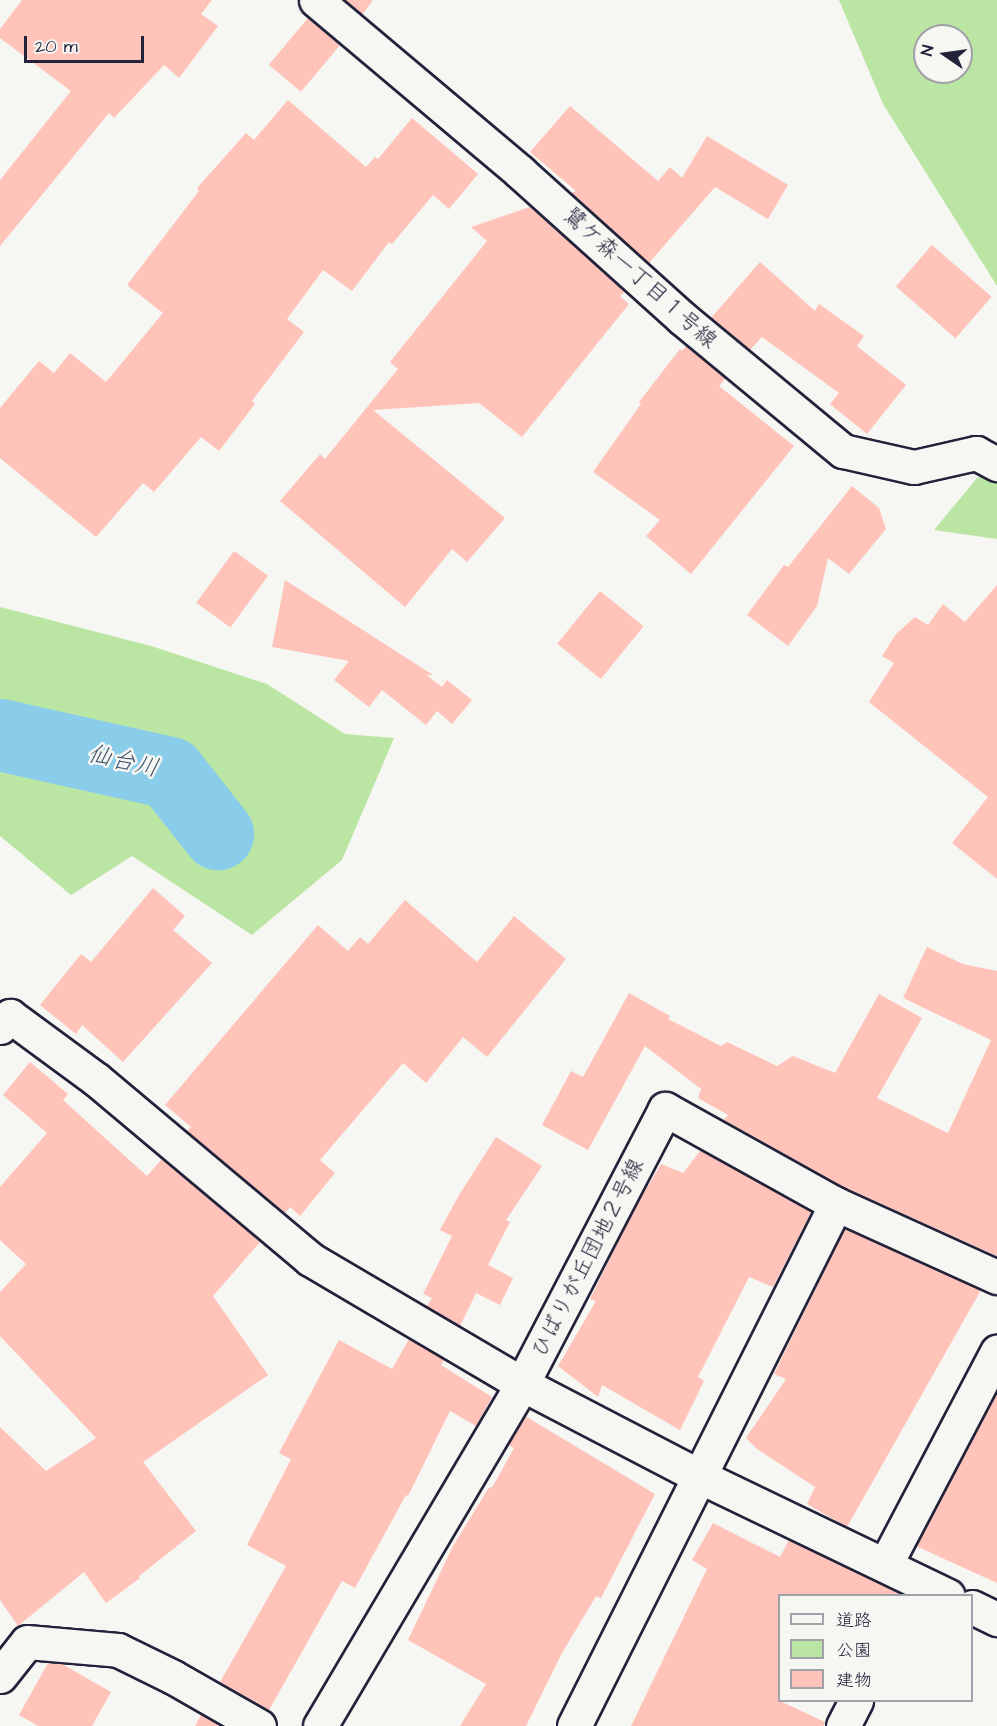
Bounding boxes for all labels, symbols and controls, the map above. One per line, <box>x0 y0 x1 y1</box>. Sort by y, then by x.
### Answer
scale bar <box>27 24 147 62</box>
north arrow <box>913 24 973 84</box>
text: 20 m <box>35 34 78 59</box>
text: N <box>916 43 939 58</box>
street label: 鷺ケ森一丁目１号線 <box>558 202 722 354</box>
water label: 仙台川 <box>85 740 161 784</box>
street label: ひばりが丘団地２号線 <box>526 1154 650 1362</box>
legend <box>778 1594 973 1702</box>
text: 道路 <box>836 1608 872 1633</box>
text: 公園 <box>836 1638 872 1663</box>
text: 建物 <box>836 1668 872 1693</box>

